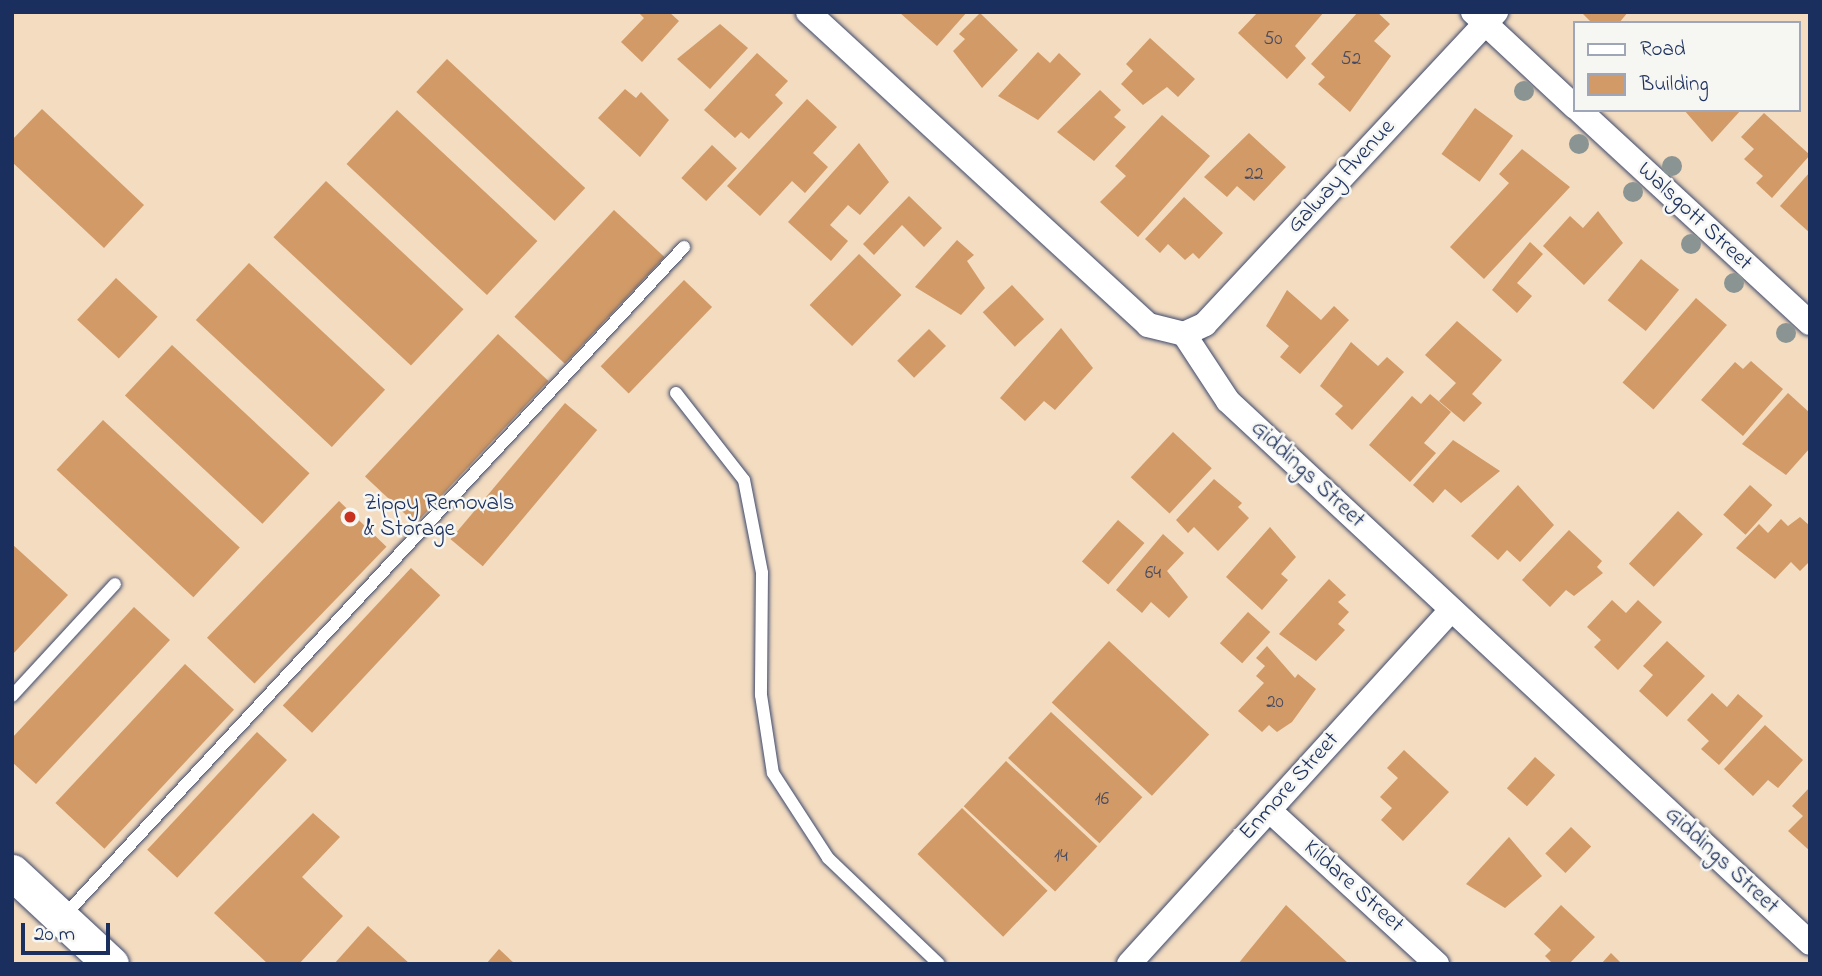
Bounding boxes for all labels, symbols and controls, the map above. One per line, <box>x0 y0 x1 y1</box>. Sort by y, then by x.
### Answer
legend <box>1574 21 1801 112</box>
house number: 50 <box>1263 29 1283 51</box>
text: Road <box>1640 35 1686 65</box>
house number: 52 <box>1341 49 1361 71</box>
text: Building <box>1640 70 1709 100</box>
street label: Galway Avenue <box>1282 114 1402 240</box>
street label: Walsgott Street <box>1631 157 1757 277</box>
house number: 22 <box>1245 164 1263 186</box>
street label: Giddings Street <box>1244 415 1370 535</box>
place label: Zippy Removals & Storage <box>364 490 514 544</box>
marker: Zippy Removals & Storage <box>342 509 358 525</box>
house number: 64 <box>1145 563 1161 585</box>
house number: 20 <box>1266 692 1284 714</box>
street label: Enmore Street <box>1234 727 1346 847</box>
house number: 16 <box>1095 789 1109 811</box>
street label: Giddings Street <box>1658 801 1784 921</box>
street label: Kildare Street <box>1297 835 1409 939</box>
house number: 14 <box>1054 846 1068 868</box>
scale bar <box>24 909 114 953</box>
text: 20 m <box>34 920 75 950</box>

